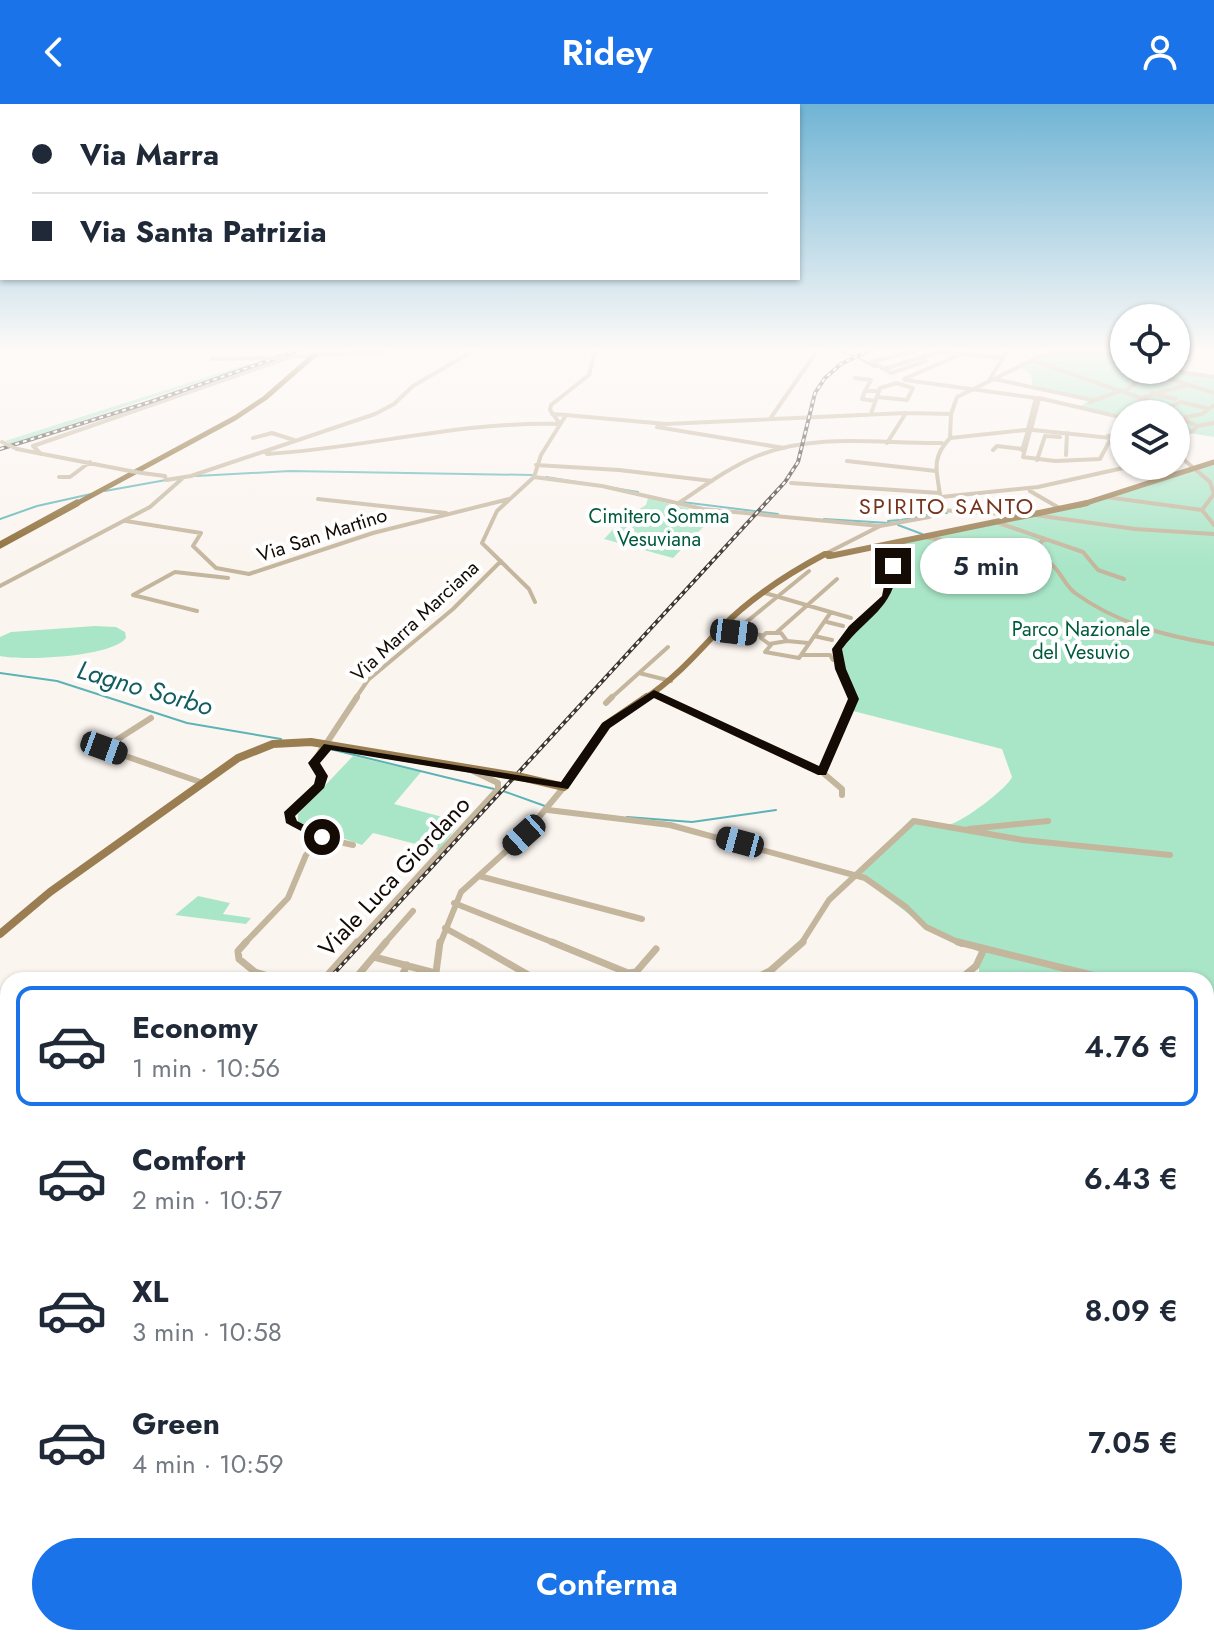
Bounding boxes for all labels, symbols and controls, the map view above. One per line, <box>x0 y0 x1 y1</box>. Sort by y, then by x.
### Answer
text: Ridey <box>561 26 653 78</box>
icon: back <box>32 30 76 74</box>
icon: person <box>1138 30 1182 74</box>
text: Via Marra <box>80 133 219 176</box>
text: Via Santa Patrizia <box>80 210 327 253</box>
map controls <box>1110 304 1190 480</box>
button: locate <box>1110 304 1190 384</box>
button: layers <box>1110 400 1190 480</box>
district label: SPIRITO SANTO <box>859 490 1035 522</box>
street label: Via San Martino <box>253 500 391 570</box>
park label: Cimitero Somma Vesuviana <box>589 502 729 554</box>
callout: 5 min <box>921 538 1053 594</box>
text: 5 min <box>953 547 1019 585</box>
route end <box>875 548 911 584</box>
street label: Via Marra Marciana <box>344 554 486 688</box>
park label: Parco Nazionale del Vesuvio <box>1012 615 1150 667</box>
car <box>709 617 759 647</box>
water label: Lagno Sorbo <box>73 651 217 726</box>
car <box>77 729 131 767</box>
street label: Viale Luca Giordano <box>310 788 478 964</box>
car <box>498 810 550 860</box>
route start <box>304 819 340 855</box>
car <box>714 824 766 860</box>
text: Economy <box>132 1006 258 1049</box>
icon: car <box>36 1010 108 1082</box>
text: 4.76 € <box>1084 1025 1178 1068</box>
text: 1 min · 10:56 <box>132 1049 280 1087</box>
text: Comfort <box>132 1138 245 1181</box>
icon: car <box>36 1142 108 1214</box>
text: 6.43 € <box>1084 1157 1178 1200</box>
text: 2 min · 10:57 <box>132 1181 282 1219</box>
text: XL <box>132 1270 168 1313</box>
icon: car <box>36 1274 108 1346</box>
text: 8.09 € <box>1085 1289 1178 1332</box>
text: 3 min · 10:58 <box>132 1313 282 1351</box>
text: Green <box>132 1402 220 1445</box>
icon: car <box>36 1406 108 1478</box>
text: 7.05 € <box>1088 1421 1178 1464</box>
text: 4 min · 10:59 <box>132 1445 284 1483</box>
button: Conferma <box>32 1538 1182 1630</box>

